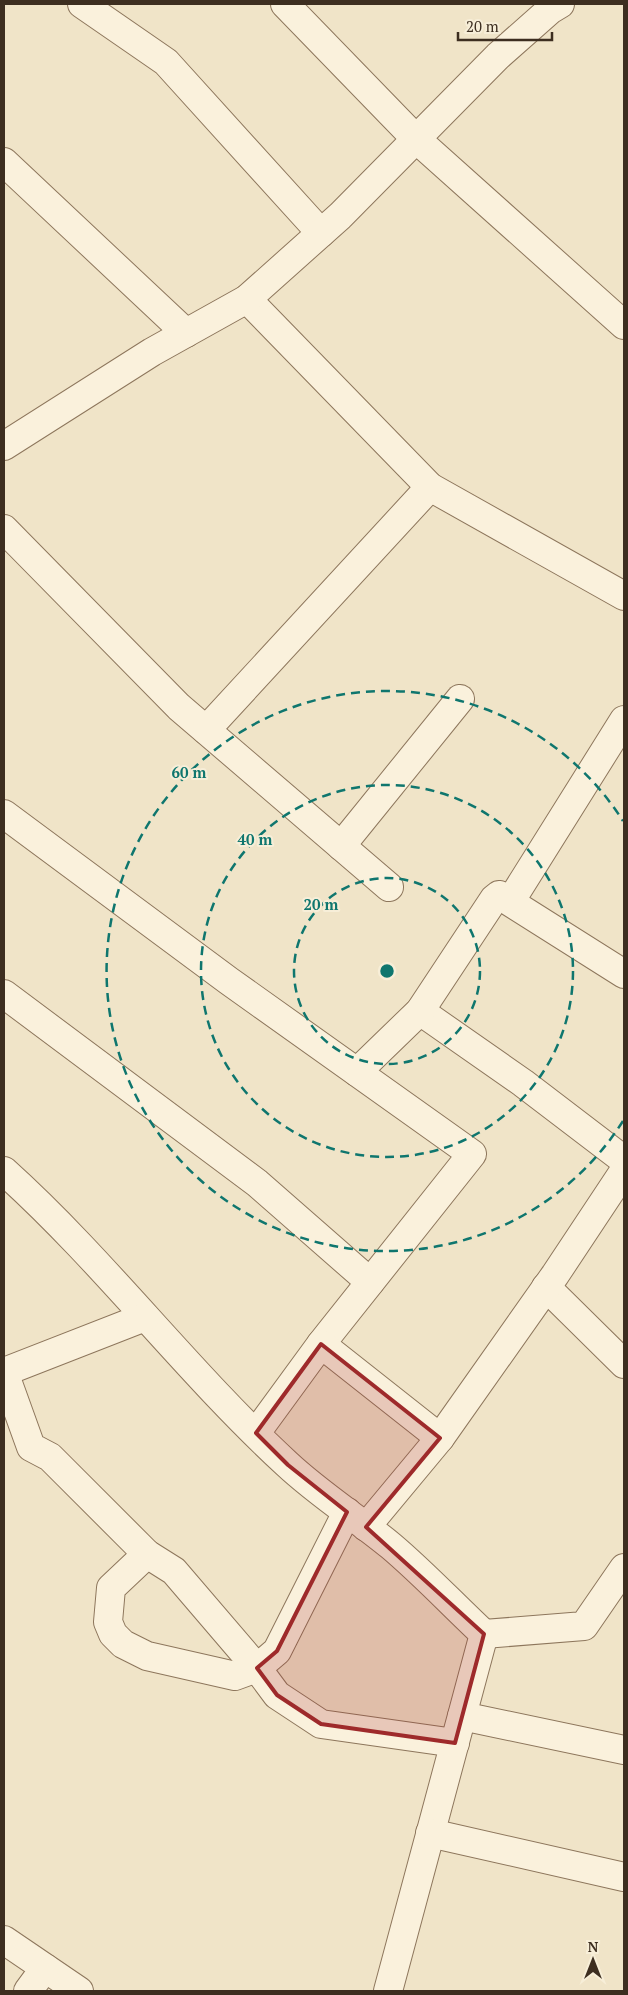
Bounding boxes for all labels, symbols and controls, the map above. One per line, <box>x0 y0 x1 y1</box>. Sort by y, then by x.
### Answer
scale bar <box>458 10 552 42</box>
text: 20 m <box>466 16 499 36</box>
text: 60 m <box>172 762 207 782</box>
text: 40 m <box>238 829 273 849</box>
text: 20 m <box>304 894 339 914</box>
centre of rings <box>378 962 396 980</box>
north arrow <box>568 1935 618 1985</box>
text: N <box>588 1937 599 1956</box>

